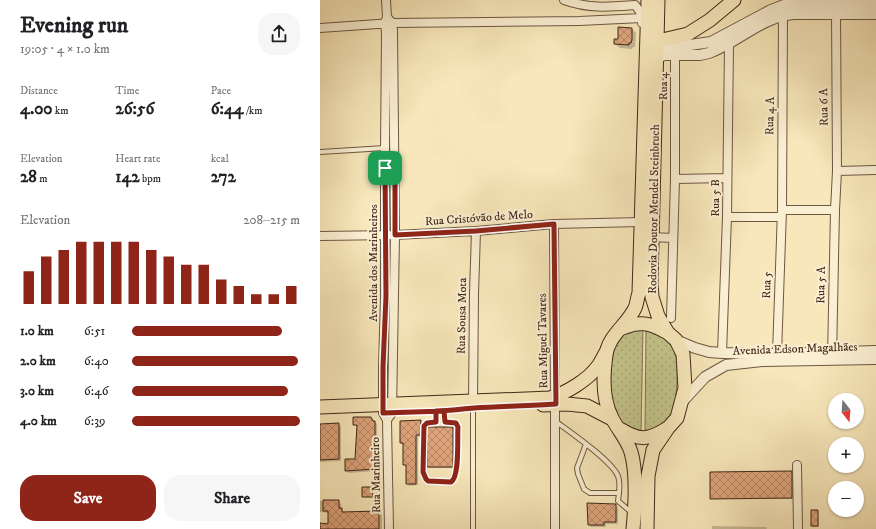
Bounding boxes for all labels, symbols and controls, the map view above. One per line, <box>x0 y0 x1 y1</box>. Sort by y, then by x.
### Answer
text: Evening run <box>20 12 128 39</box>
button: share <box>258 13 300 55</box>
text: 19:05 · 4 × 1.0 km <box>20 41 110 57</box>
street label: Rua 4 <box>656 71 671 100</box>
text: Distance <box>20 84 58 98</box>
text: Time <box>115 84 139 98</box>
text: Pace <box>211 84 231 98</box>
street label: Rua 6 A <box>816 88 832 126</box>
street label: Rua 4 A <box>762 96 778 135</box>
text: 4.00 <box>20 98 53 120</box>
text: 26:56 <box>115 98 154 120</box>
text: 6:44 <box>211 98 244 120</box>
text: km <box>53 104 69 118</box>
text: /km <box>244 104 263 118</box>
street label: Rodovia Doutor Mendel Steinbruch <box>645 123 663 294</box>
pin <box>368 151 402 185</box>
text: Elevation <box>20 152 63 166</box>
text: Heart rate <box>115 152 160 166</box>
text: kcal <box>211 152 229 166</box>
icon: arrive <box>374 157 396 179</box>
text: 28 <box>20 166 37 188</box>
text: 142 <box>115 166 140 188</box>
text: 272 <box>211 166 236 188</box>
text: m <box>37 172 47 186</box>
text: bpm <box>140 172 161 186</box>
street label: Rua 5 B <box>708 179 723 217</box>
street label: Avenida dos Marinheiros <box>366 204 381 322</box>
street label: Rua Cristóvão de Melo <box>425 207 534 229</box>
text: Elevation <box>20 212 70 228</box>
text: 208–215 m <box>243 212 300 228</box>
street label: Rua 5 A <box>813 266 829 304</box>
street label: Rua 5 <box>759 271 775 299</box>
street label: Rua Sousa Mota <box>454 277 470 354</box>
street label: Rua Miguel Tavares <box>535 293 551 389</box>
text: 1.0 km <box>20 323 54 339</box>
text: 6:51 <box>84 323 105 339</box>
street label: Avenida Edson Magalhães <box>732 339 858 359</box>
text: 2.0 km <box>20 353 56 369</box>
text: 6:40 <box>84 353 109 369</box>
text: 3.0 km <box>20 383 54 399</box>
text: 6:46 <box>84 383 108 399</box>
north arrow <box>828 393 864 429</box>
map controls <box>828 393 864 517</box>
text: 4.0 km <box>20 413 57 429</box>
text: 6:39 <box>84 413 106 429</box>
street label: Rua Marinheiro <box>368 437 384 513</box>
button: + <box>828 437 864 473</box>
button: Save <box>20 475 156 521</box>
button: Share <box>164 475 300 521</box>
button: − <box>828 481 864 517</box>

